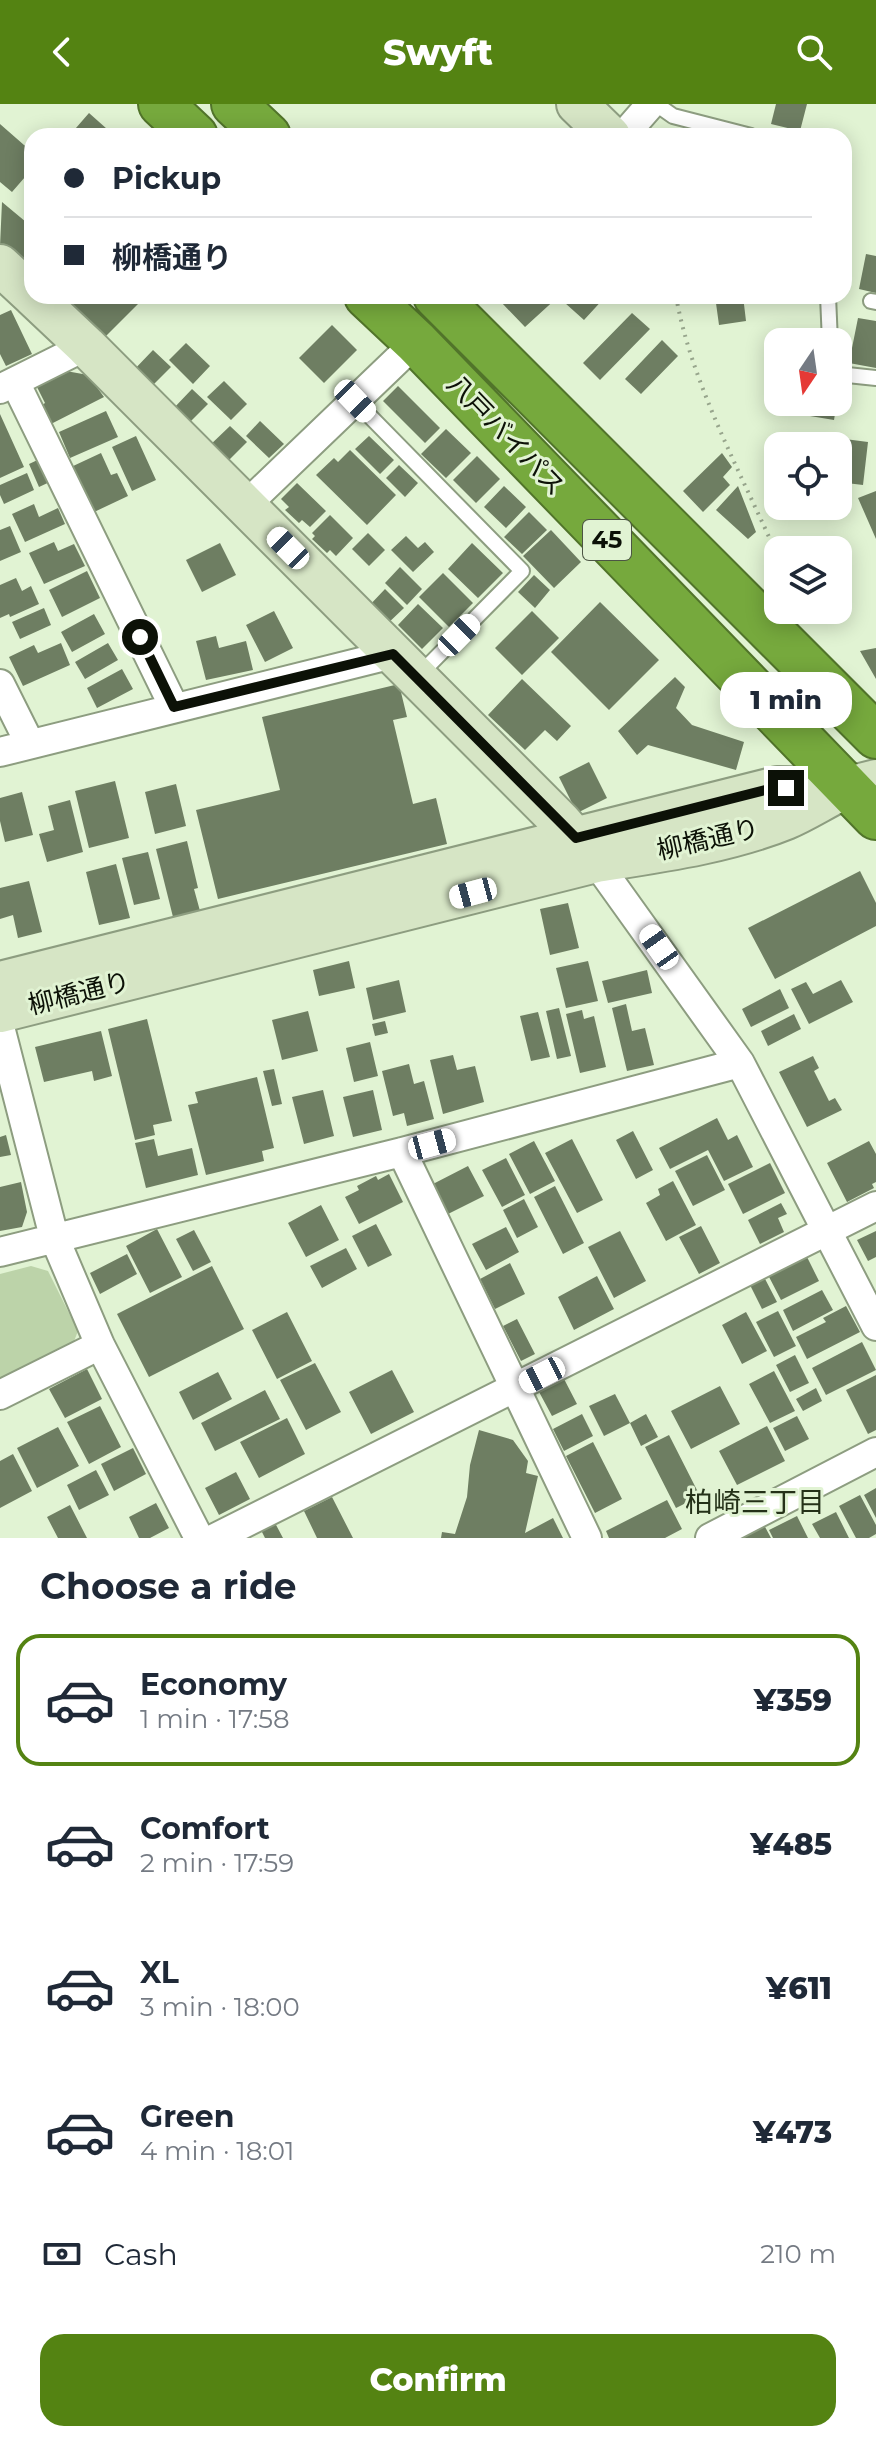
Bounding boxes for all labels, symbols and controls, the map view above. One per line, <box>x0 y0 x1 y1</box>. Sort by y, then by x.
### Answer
icon: back <box>40 30 84 74</box>
text: Swyft <box>383 30 493 74</box>
icon: search <box>792 30 836 74</box>
text: Pickup <box>112 160 221 197</box>
text: 柳橋通り <box>112 239 232 276</box>
north arrow <box>764 328 852 416</box>
map controls <box>764 328 852 624</box>
street label: 八戸バイパス <box>440 368 572 502</box>
car <box>330 375 380 427</box>
button: locate <box>764 432 852 520</box>
road number: 45 <box>583 520 631 560</box>
car <box>263 523 313 573</box>
button: layers <box>764 536 852 624</box>
car <box>434 610 484 660</box>
route start <box>122 619 158 655</box>
callout: 1 min <box>720 672 852 728</box>
text: 1 min <box>750 684 822 716</box>
route end <box>768 770 804 806</box>
street label: 柳橋通り <box>654 812 762 866</box>
car <box>447 875 499 911</box>
car <box>635 920 683 974</box>
street label: 柳橋通り <box>25 965 133 1021</box>
car <box>406 1126 458 1162</box>
car <box>515 1353 569 1397</box>
district label: 柏崎三丁目 <box>685 1485 825 1519</box>
text: Choose a ride <box>40 1564 297 1608</box>
icon: car <box>44 1664 116 1736</box>
text: Economy <box>140 1666 287 1703</box>
text: ¥359 <box>754 1682 832 1719</box>
text: 1 min · 17:58 <box>140 1703 290 1735</box>
icon: car <box>44 1808 116 1880</box>
text: Comfort <box>140 1810 270 1847</box>
text: ¥485 <box>750 1826 832 1863</box>
text: 2 min · 17:59 <box>140 1847 294 1879</box>
icon: car <box>44 1952 116 2024</box>
text: XL <box>140 1954 179 1991</box>
text: ¥611 <box>766 1970 832 2007</box>
text: 3 min · 18:00 <box>140 1991 300 2023</box>
icon: car <box>44 2096 116 2168</box>
text: Green <box>140 2098 234 2135</box>
text: ¥473 <box>753 2114 832 2151</box>
text: 4 min · 18:01 <box>140 2135 294 2167</box>
icon: cash <box>40 2232 84 2276</box>
text: Cash <box>104 2236 178 2273</box>
text: 210 m <box>760 2238 836 2270</box>
button: Confirm <box>40 2334 836 2426</box>

